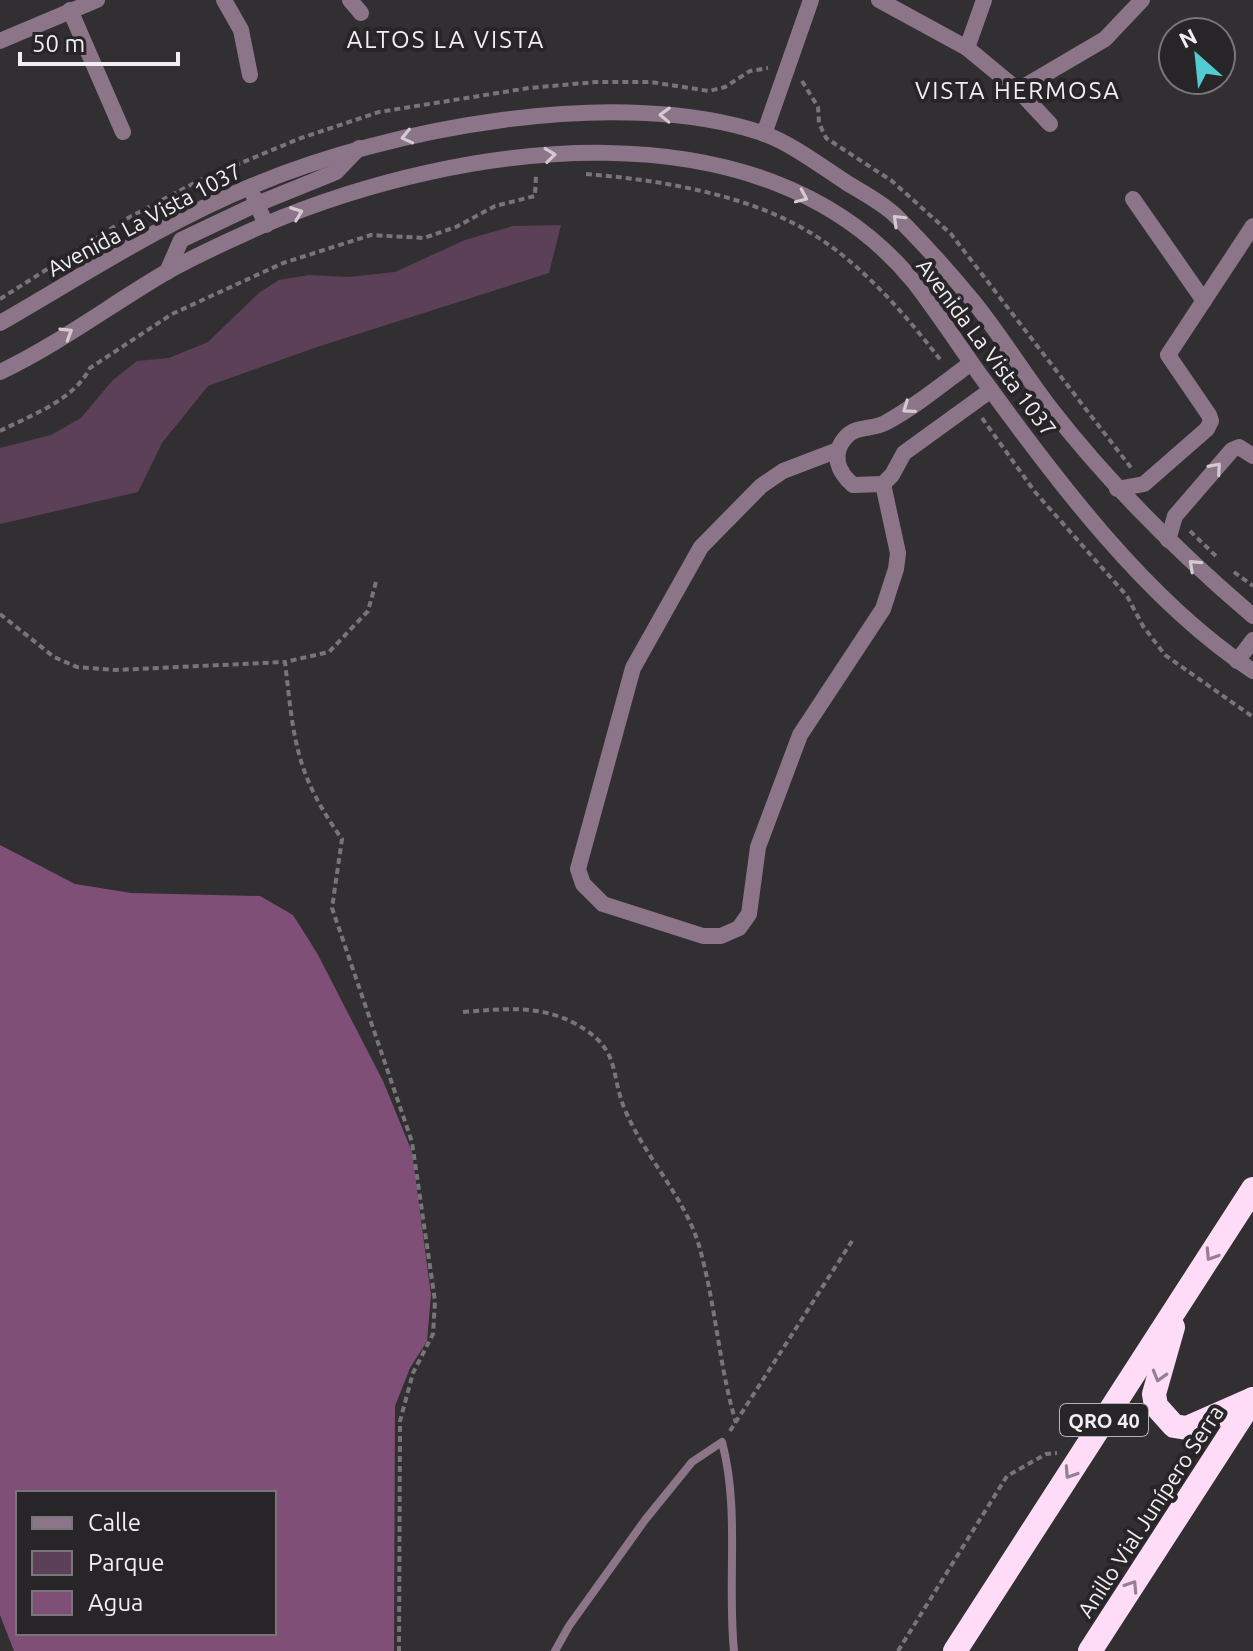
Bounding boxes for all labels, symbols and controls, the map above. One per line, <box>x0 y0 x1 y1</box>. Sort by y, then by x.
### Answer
scale bar <box>20 16 178 66</box>
north arrow <box>1157 16 1237 96</box>
text: N <box>1175 23 1201 53</box>
district label: ALTOS LA VISTA <box>347 26 545 53</box>
text: 50 m <box>32 30 85 57</box>
district label: VISTA HERMOSA <box>915 77 1121 104</box>
one-way arrow <box>658 107 671 124</box>
one-way arrow <box>401 128 415 145</box>
one-way arrow <box>544 147 557 164</box>
street label: Avenida La Vista 1037 <box>43 157 245 281</box>
one-way arrow <box>794 188 809 204</box>
one-way arrow <box>289 206 303 223</box>
one-way arrow <box>893 214 907 229</box>
street label: Avenida La Vista 1037 <box>912 253 1062 441</box>
one-way arrow <box>58 327 73 343</box>
one-way arrow <box>902 398 916 413</box>
one-way arrow <box>1206 463 1221 478</box>
one-way arrow <box>1189 559 1203 574</box>
one-way arrow <box>1205 1246 1220 1261</box>
one-way arrow <box>1152 1369 1168 1383</box>
street label: Anillo Vial Junípero Serra <box>1072 1400 1228 1622</box>
road number: QRO 40 <box>1060 1404 1148 1436</box>
one-way arrow <box>1064 1465 1079 1479</box>
legend <box>16 1491 276 1635</box>
text: Calle <box>88 1509 141 1536</box>
text: Parque <box>88 1549 165 1576</box>
one-way arrow <box>1123 1580 1138 1594</box>
text: Agua <box>88 1589 143 1616</box>

